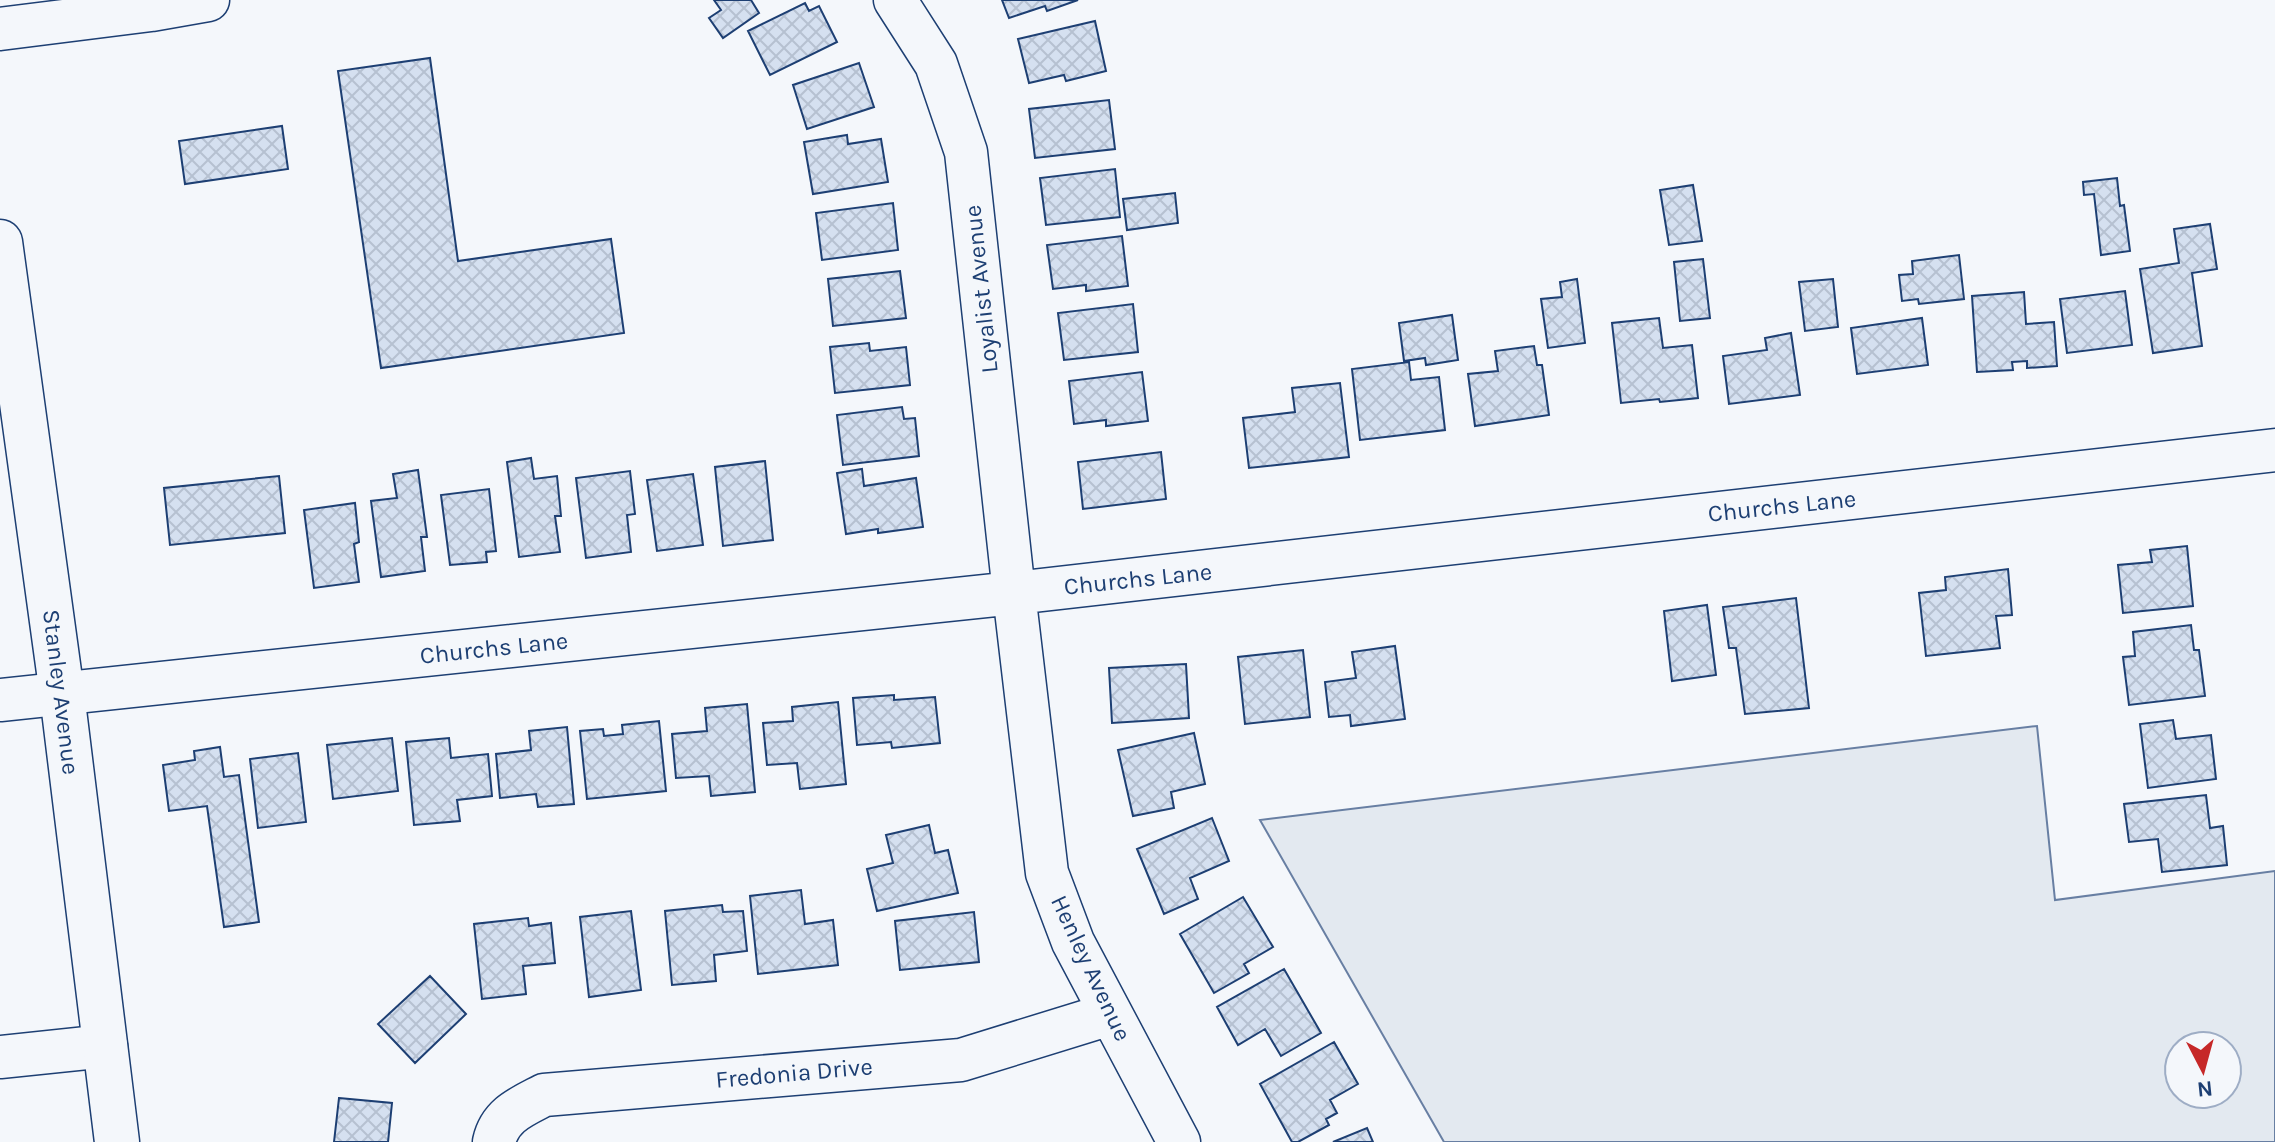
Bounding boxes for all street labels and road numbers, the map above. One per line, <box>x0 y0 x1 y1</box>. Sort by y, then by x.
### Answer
street label: Loyalist Avenue <box>958 204 1004 374</box>
street label: Churchs Lane <box>1707 484 1857 528</box>
street label: Churchs Lane <box>1063 557 1213 601</box>
street label: Stanley Avenue <box>37 608 85 776</box>
street label: Churchs Lane <box>419 626 569 670</box>
street label: Henley Avenue <box>1045 891 1137 1045</box>
street label: Fredonia Drive <box>714 1052 874 1094</box>

